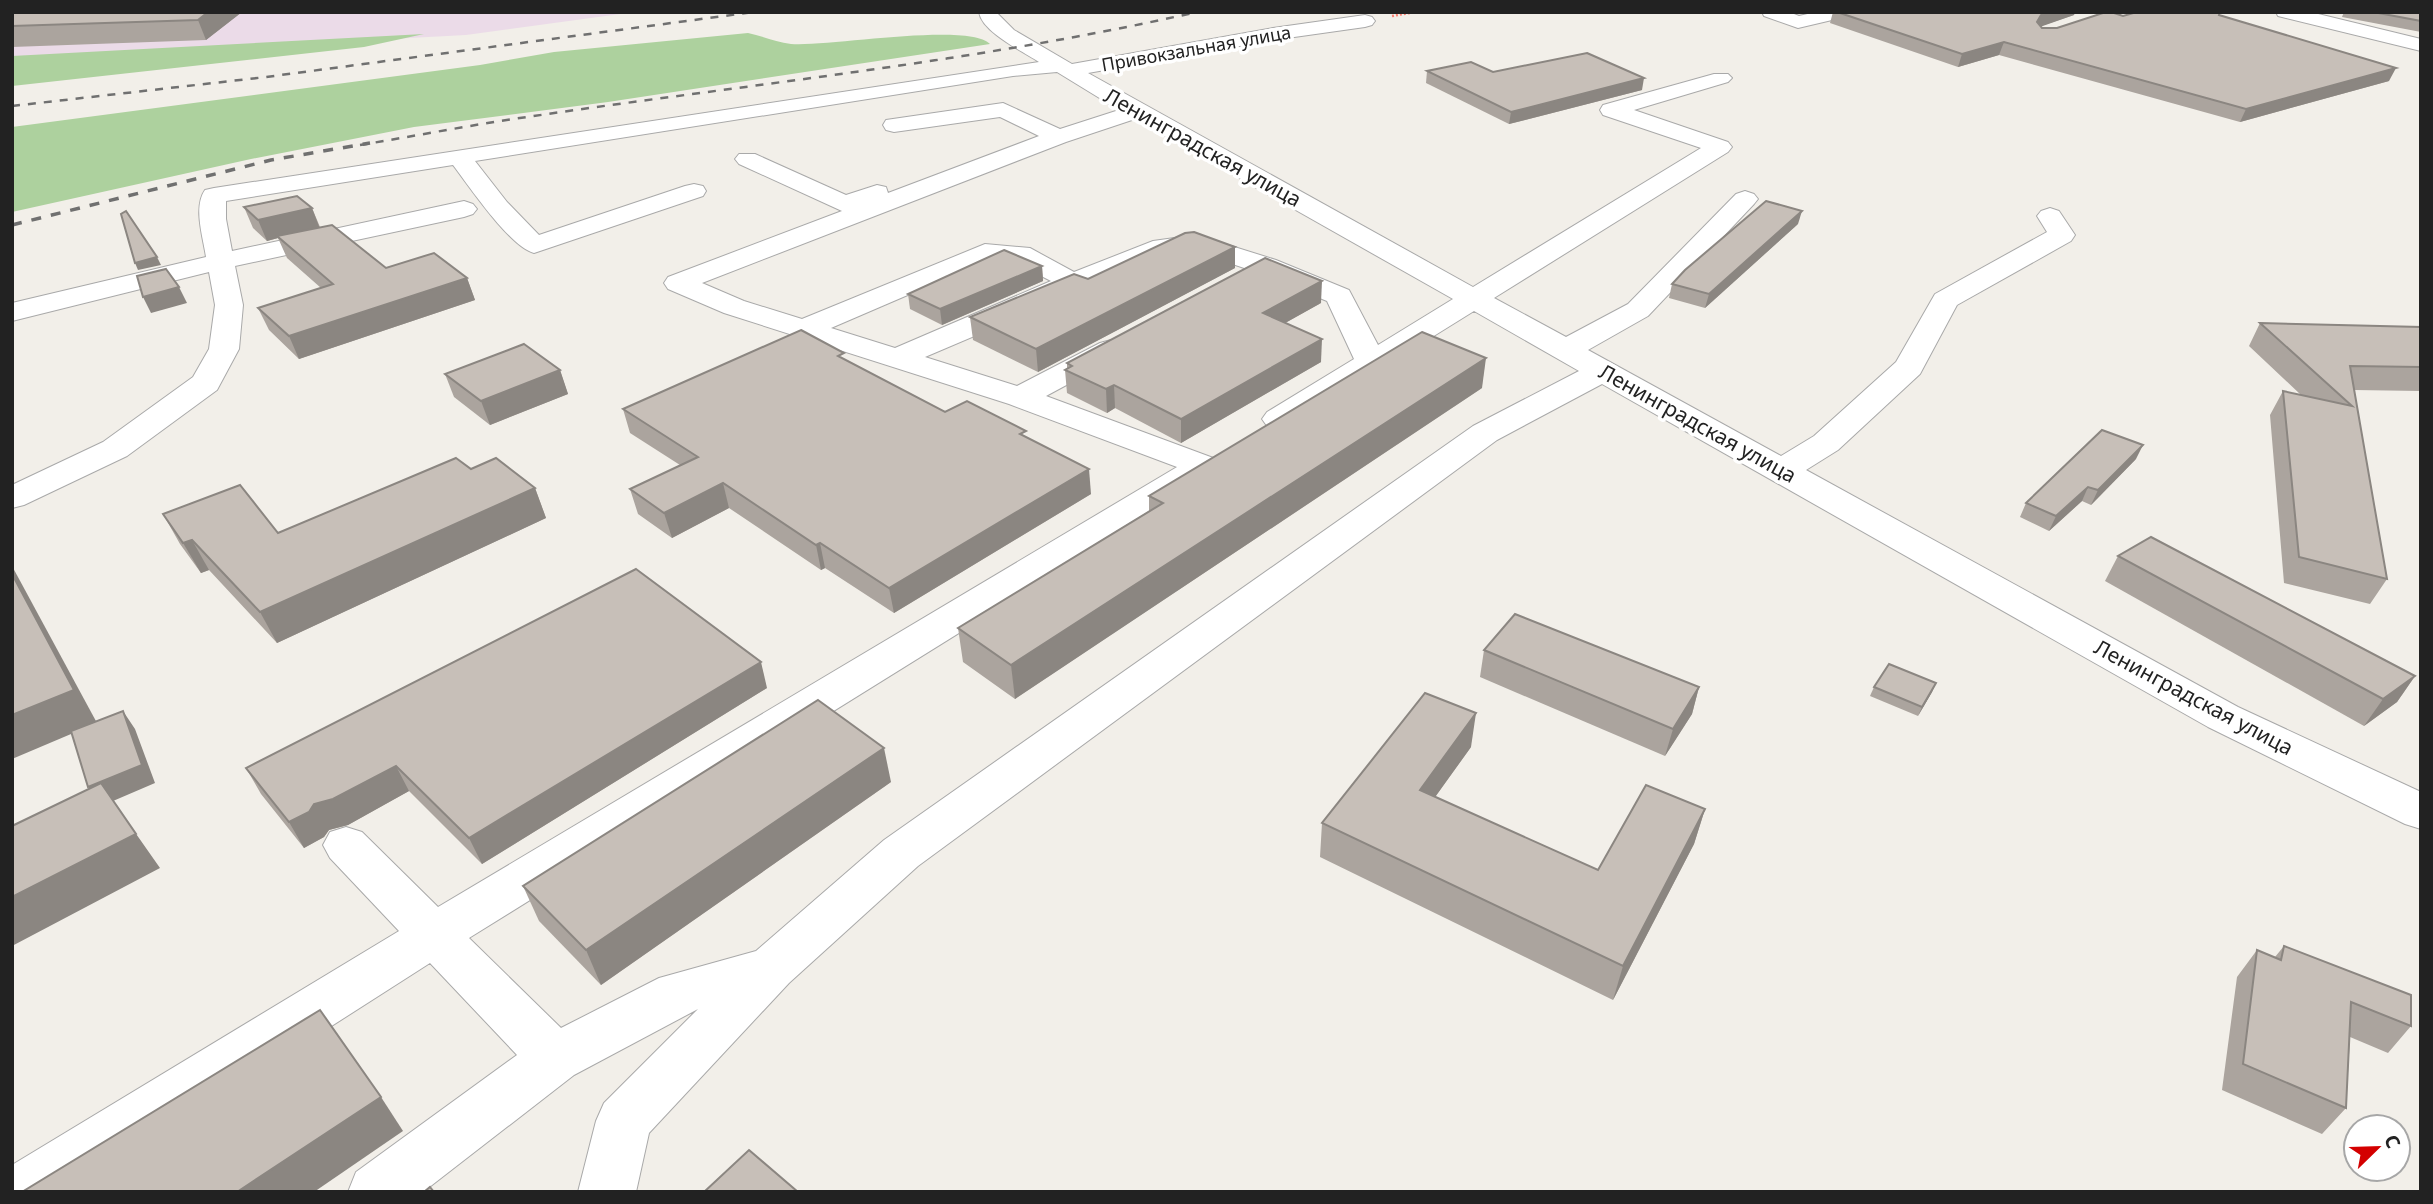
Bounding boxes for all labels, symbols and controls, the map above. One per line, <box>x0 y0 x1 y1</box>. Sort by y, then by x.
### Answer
street label: Привокзальная улица <box>1099 20 1293 76</box>
street label: Ленинградская улица <box>1099 81 1307 213</box>
street label: Ленинградская улица <box>1594 357 1802 489</box>
street label: Ленинградская улица <box>2090 633 2298 761</box>
north arrow <box>2342 1113 2412 1183</box>
text: С <box>2378 1131 2407 1152</box>

